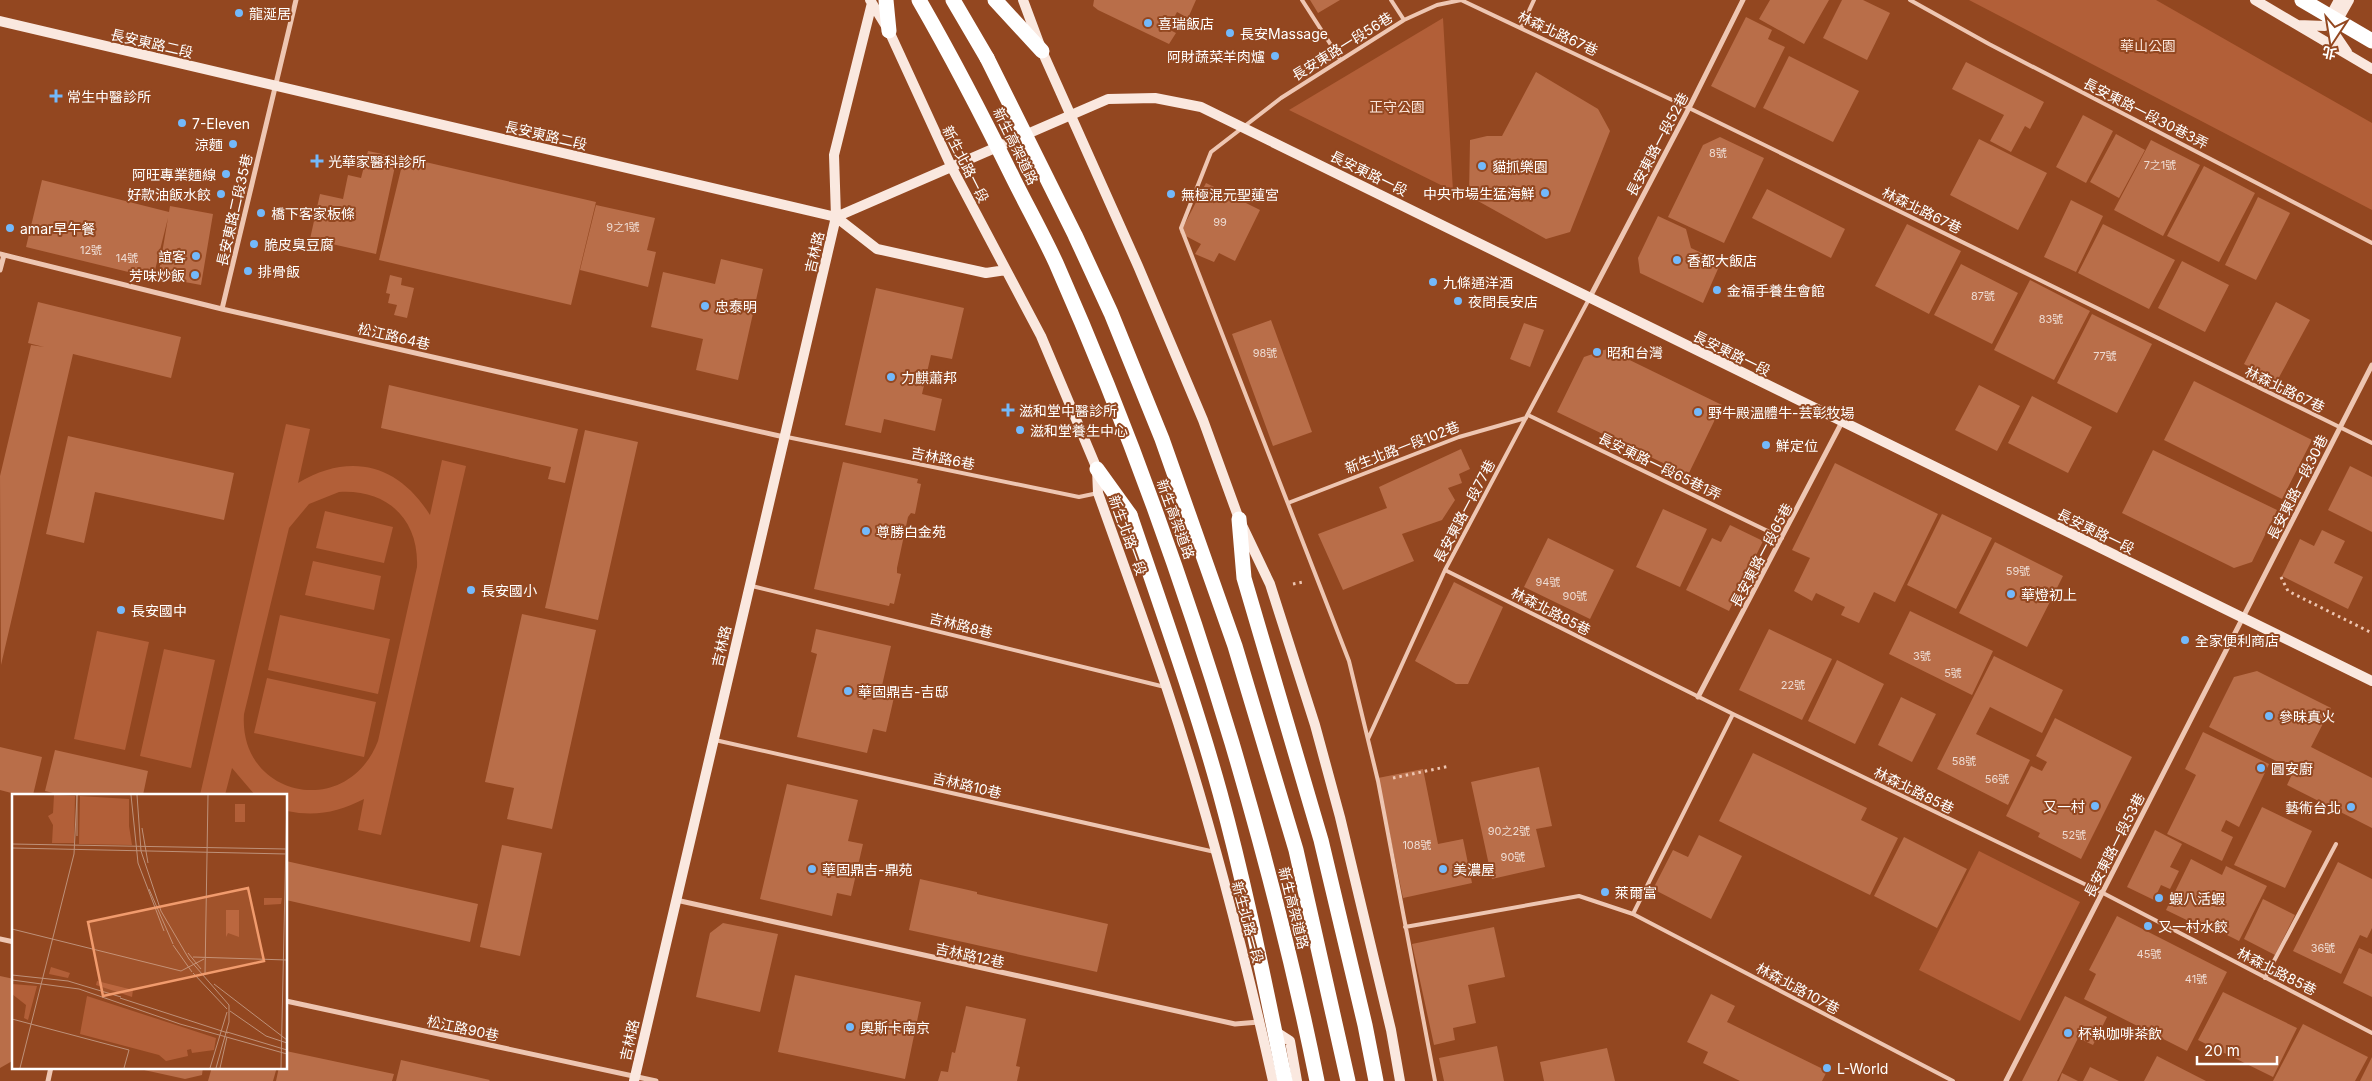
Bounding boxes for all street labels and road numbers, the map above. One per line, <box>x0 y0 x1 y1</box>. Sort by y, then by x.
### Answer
street label: 林森北路67巷 <box>1515 7 1601 59</box>
street label: 長安東路一段56巷 <box>1289 8 1395 84</box>
street label: 長安東路二段 <box>109 25 195 61</box>
street label: 長安東路一段30巷3弄 <box>2081 74 2211 152</box>
street label: 長安東路一段52巷 <box>1622 89 1692 199</box>
street label: 新生高架道路 <box>990 105 1042 187</box>
street label: 長安東路二段 <box>503 117 589 153</box>
street label: 新生北路一段 <box>939 123 993 205</box>
street label: 長安東路一段 <box>1328 147 1410 199</box>
street label: 長安東路二段35巷 <box>213 152 255 268</box>
street label: 林森北路67巷 <box>1879 183 1965 237</box>
street label: 吉林路 <box>801 230 827 274</box>
street label: 松江路64巷 <box>356 319 432 353</box>
street label: 長安東路一段 <box>1691 327 1773 379</box>
street label: 林森北路67巷 <box>2242 362 2328 416</box>
street label: 新生北路一段102巷 <box>1342 417 1462 477</box>
street label: 長安東路一段65巷1弄 <box>1596 429 1724 503</box>
street label: 長安東路一段30巷 <box>2263 432 2331 542</box>
street label: 吉林路6巷 <box>910 443 976 473</box>
street label: 長安東路一段77巷 <box>1430 457 1498 565</box>
street label: 新生高架道路 <box>1154 477 1198 561</box>
street label: 新生北路一段 <box>1106 493 1150 577</box>
street label: 長安東路一段65巷 <box>1726 500 1796 610</box>
street label: 長安東路一段 <box>2055 505 2137 557</box>
street label: 林森北路85巷 <box>1508 584 1594 638</box>
street label: 吉林路8巷 <box>928 609 994 641</box>
street label: 吉林路 <box>708 624 734 668</box>
street label: 林森北路85巷 <box>1871 763 1957 817</box>
street label: 吉林路10巷 <box>931 769 1003 801</box>
street label: 長安東路一段53巷 <box>2080 790 2148 900</box>
street label: 新生高架道路 <box>1276 865 1312 951</box>
street label: 新生北路一段 <box>1229 879 1267 965</box>
street label: 吉林路12巷 <box>934 939 1006 971</box>
street label: 林森北路85巷 <box>2234 944 2320 998</box>
street label: 林森北路107巷 <box>1753 959 1843 1017</box>
street label: 松江路90巷 <box>425 1012 501 1044</box>
street label: 吉林路 <box>616 1018 642 1062</box>

